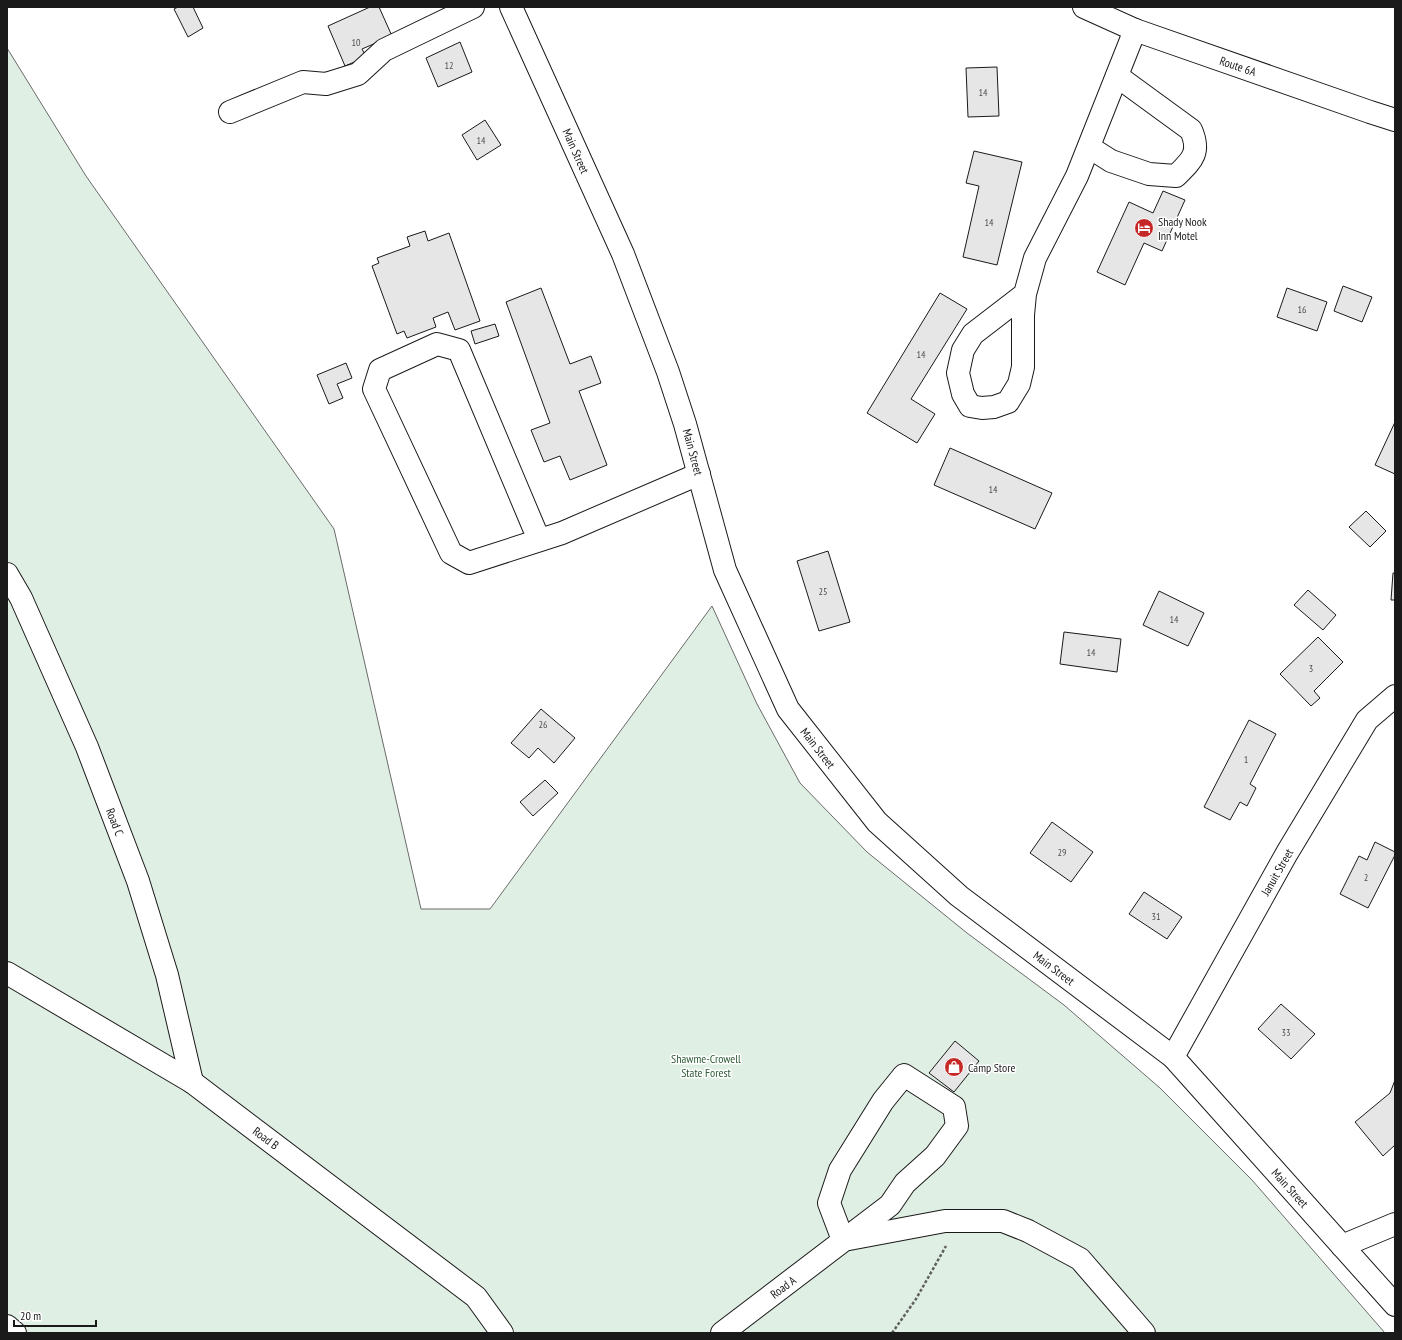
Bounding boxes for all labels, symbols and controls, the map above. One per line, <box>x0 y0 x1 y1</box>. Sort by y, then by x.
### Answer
house number: 10 <box>352 36 361 49</box>
street label: Route 6A <box>1218 53 1258 79</box>
house number: 12 <box>445 59 454 72</box>
house number: 14 <box>979 86 988 99</box>
street label: Main Street <box>559 126 593 176</box>
house number: 14 <box>477 134 486 147</box>
place label: Shady Nook Inn Motel <box>1158 214 1207 243</box>
house number: 14 <box>985 216 994 229</box>
hotel icon: Shady Nook Inn Motel <box>1133 217 1155 239</box>
house number: 16 <box>1298 303 1307 316</box>
house number: 14 <box>917 348 926 361</box>
street label: Main Street <box>680 427 707 478</box>
house number: 14 <box>989 483 998 496</box>
house number: 25 <box>819 585 828 598</box>
house number: 14 <box>1170 613 1179 626</box>
house number: 14 <box>1087 646 1096 659</box>
house number: 3 <box>1309 662 1313 675</box>
house number: 26 <box>539 718 548 731</box>
street label: Main Street <box>797 725 839 772</box>
house number: 1 <box>1244 753 1248 766</box>
street label: Road C <box>103 806 127 838</box>
street label: Januit Street <box>1257 845 1297 899</box>
house number: 29 <box>1058 846 1067 859</box>
house number: 2 <box>1364 871 1368 884</box>
house number: 31 <box>1152 910 1161 923</box>
street label: Main Street <box>1030 948 1078 989</box>
house number: 33 <box>1282 1026 1291 1039</box>
park label: Shawme-Crowell State Forest <box>671 1051 741 1080</box>
shop icon: Camp Store <box>943 1056 965 1078</box>
place label: Camp Store <box>968 1060 1016 1075</box>
street label: Road B <box>250 1123 282 1153</box>
street label: Main Street <box>1268 1165 1312 1211</box>
street label: Road A <box>767 1272 799 1302</box>
scale bar <box>14 1302 96 1328</box>
text: 20 m <box>20 1308 41 1323</box>

